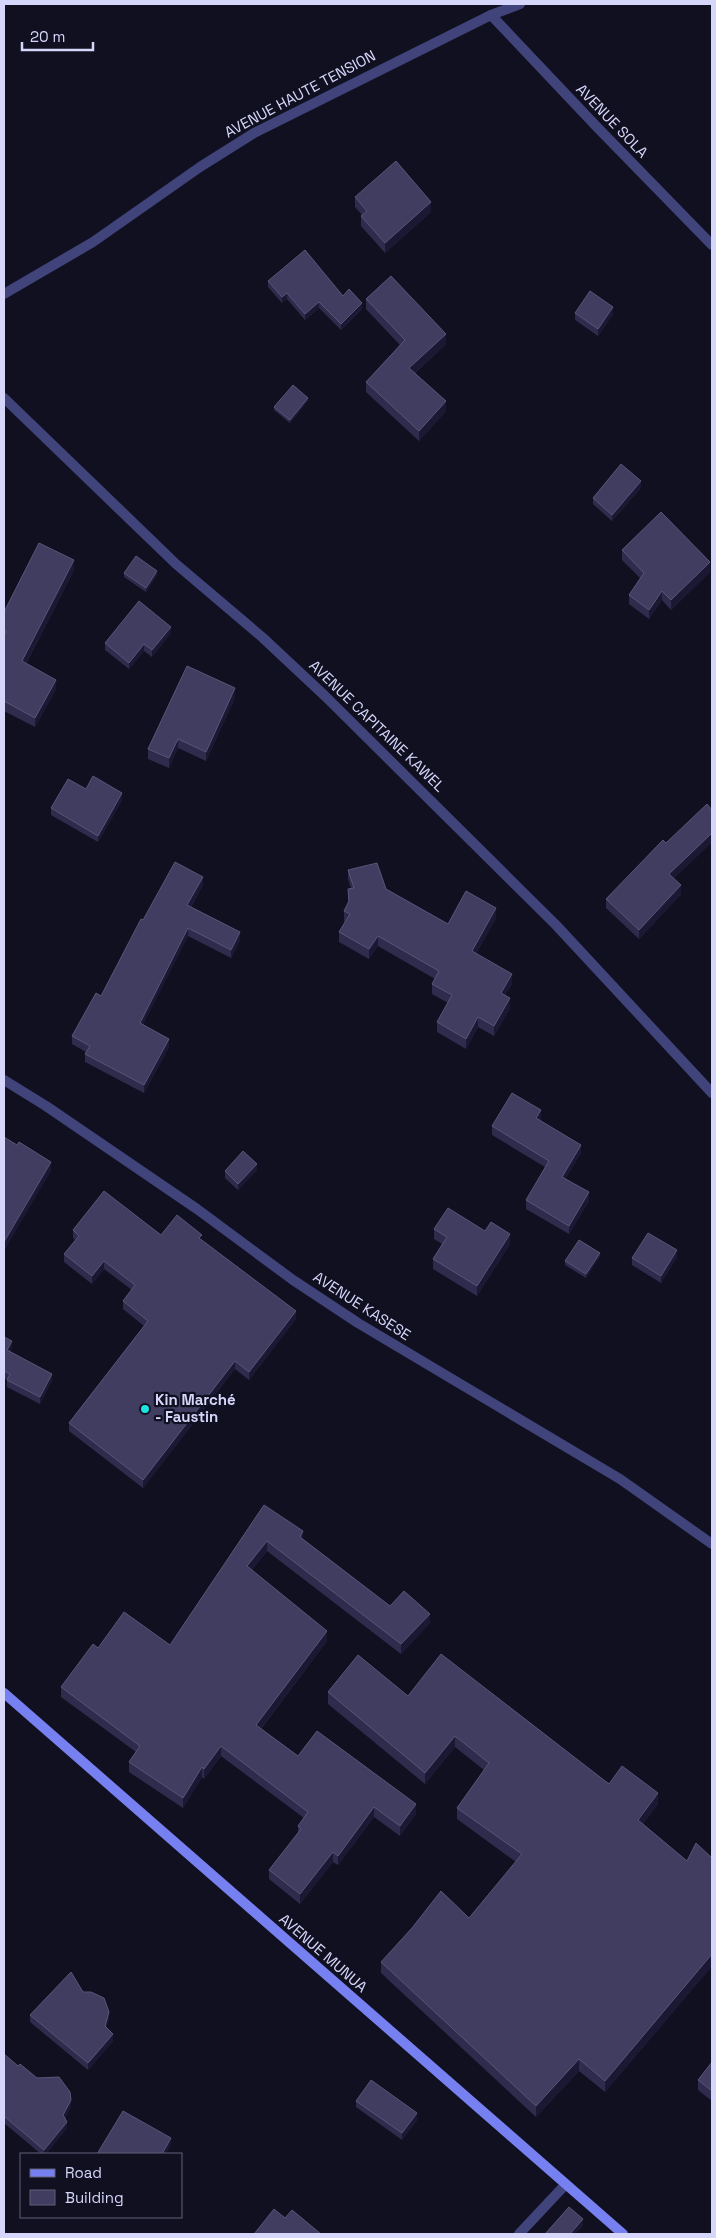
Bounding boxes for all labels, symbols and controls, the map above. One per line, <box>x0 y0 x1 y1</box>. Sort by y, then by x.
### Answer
scale bar <box>22 20 94 52</box>
text: 20 m <box>30 27 65 46</box>
street label: AVENUE HAUTE TENSION <box>221 46 379 142</box>
street label: AVENUE SOLA <box>572 80 653 162</box>
street label: AVENUE CAPITAINE KAWEL <box>306 656 449 795</box>
street label: AVENUE KASESE <box>310 1267 415 1344</box>
place label: Kin Marché - Faustin <box>155 1390 236 1426</box>
marker: Kin Marché - Faustin <box>139 1403 151 1415</box>
street label: AVENUE MUNUA <box>275 1909 372 1996</box>
legend <box>20 2153 182 2218</box>
text: Road <box>65 2163 102 2182</box>
text: Building <box>65 2188 124 2207</box>

